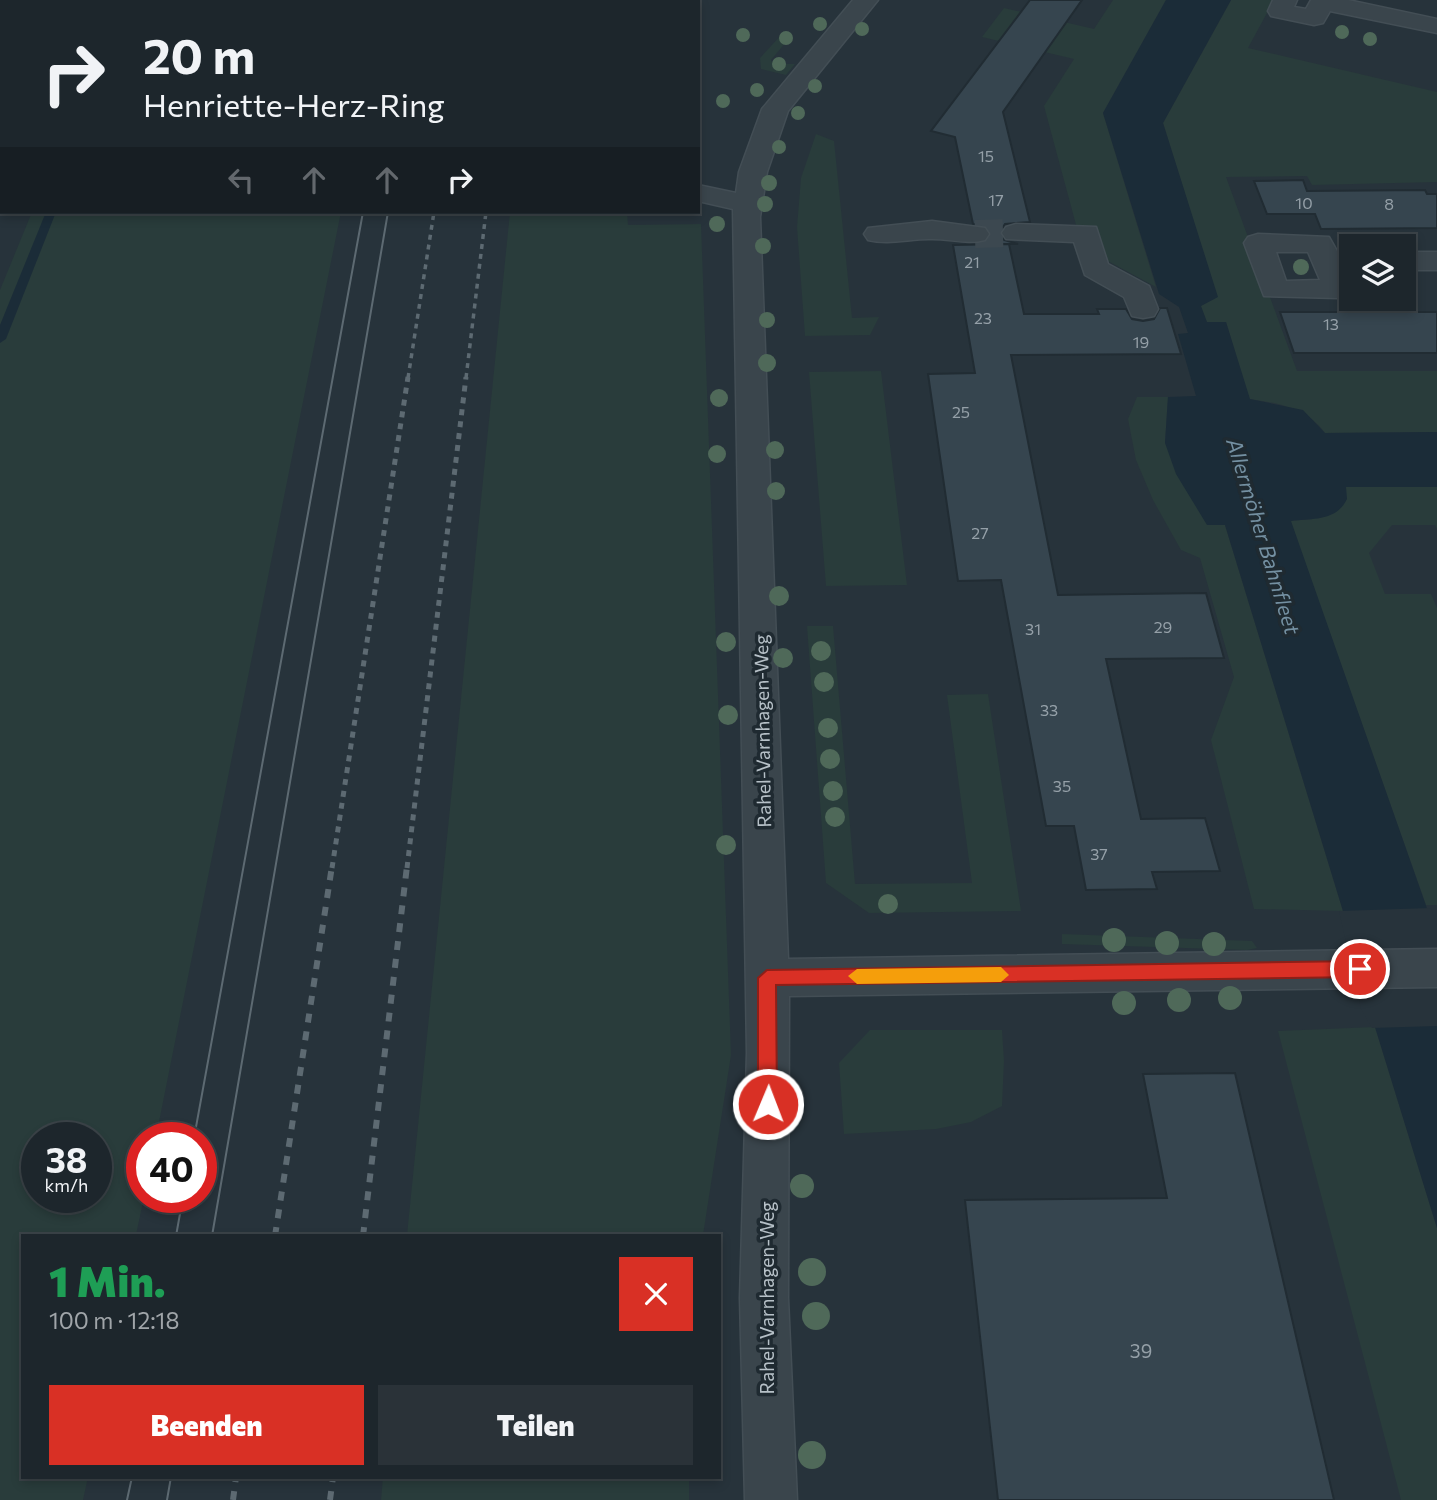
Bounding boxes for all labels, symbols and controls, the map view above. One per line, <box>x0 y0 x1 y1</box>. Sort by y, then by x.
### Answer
text: 20 m <box>143 24 255 84</box>
icon: right <box>28 28 119 119</box>
text: Henriette-Herz-Ring <box>143 84 445 124</box>
house number: 15 <box>978 146 994 165</box>
icon: left <box>222 161 260 199</box>
icon: ahead <box>295 161 333 199</box>
icon: ahead <box>368 161 406 199</box>
icon: right <box>441 161 479 199</box>
house number: 17 <box>988 190 1004 209</box>
house number: 10 <box>1295 193 1313 212</box>
house number: 8 <box>1384 194 1394 213</box>
map controls <box>1339 234 1416 311</box>
button: layers <box>1339 234 1416 311</box>
house number: 21 <box>964 252 980 271</box>
house number: 23 <box>974 308 992 327</box>
house number: 13 <box>1323 314 1339 333</box>
house number: 19 <box>1133 332 1149 351</box>
house number: 25 <box>952 402 970 421</box>
water label: Allermöher Bahnfleet <box>1222 434 1306 638</box>
house number: 27 <box>971 523 989 542</box>
house number: 29 <box>1154 617 1172 636</box>
house number: 31 <box>1025 619 1041 638</box>
street label: Rahel-Varnhagen-Weg <box>749 634 775 828</box>
house number: 33 <box>1040 700 1058 719</box>
house number: 35 <box>1053 776 1071 795</box>
house number: 37 <box>1090 844 1108 863</box>
pin <box>1330 939 1390 999</box>
icon: arrive <box>1341 950 1379 988</box>
position arrow <box>731 1067 805 1141</box>
speed limit sign: 40 <box>126 1122 217 1213</box>
text: 38 <box>45 1137 88 1180</box>
text: km/h <box>45 1174 88 1196</box>
street label: Rahel-Varnhagen-Weg <box>755 1201 778 1395</box>
text: 1 Min. <box>49 1254 166 1306</box>
button: close <box>619 1257 693 1331</box>
text: 100 m · 12:18 <box>49 1306 179 1334</box>
house number: 39 <box>1130 1339 1152 1362</box>
button: Beenden <box>49 1385 364 1465</box>
button: Teilen <box>378 1385 693 1465</box>

